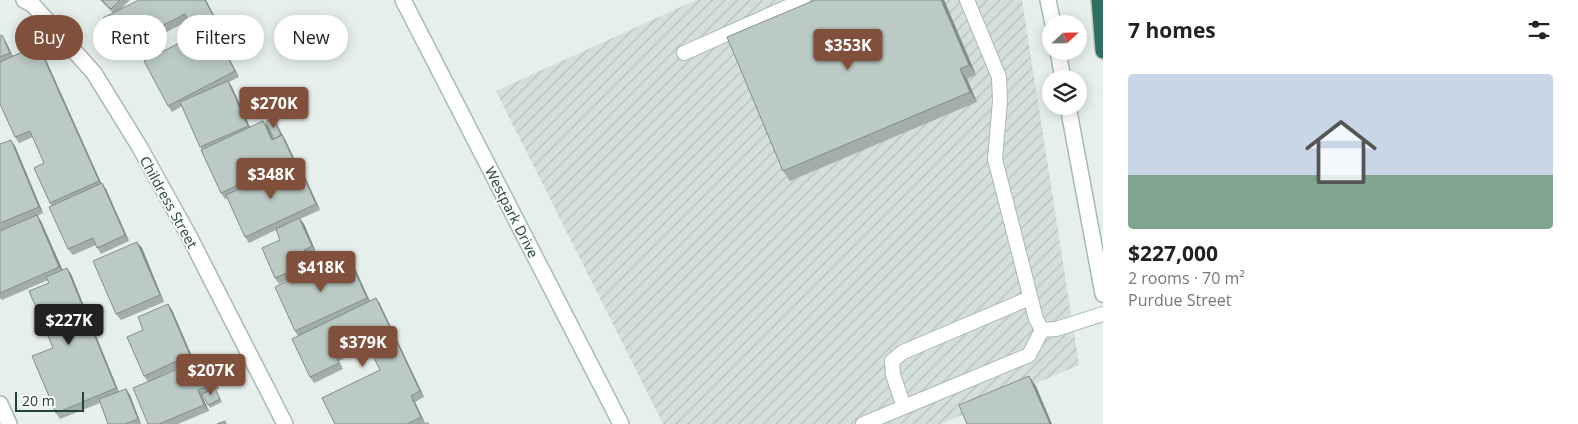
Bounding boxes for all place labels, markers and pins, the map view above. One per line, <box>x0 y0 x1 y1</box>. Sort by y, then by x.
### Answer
pin: $353K <box>813 28 883 71</box>
pin: $270K <box>239 86 309 129</box>
pin: $348K <box>236 158 306 200</box>
pin: $418K <box>286 250 356 293</box>
pin: $227K <box>34 304 104 346</box>
pin: $379K <box>328 326 398 368</box>
pin: $207K <box>176 354 246 396</box>

